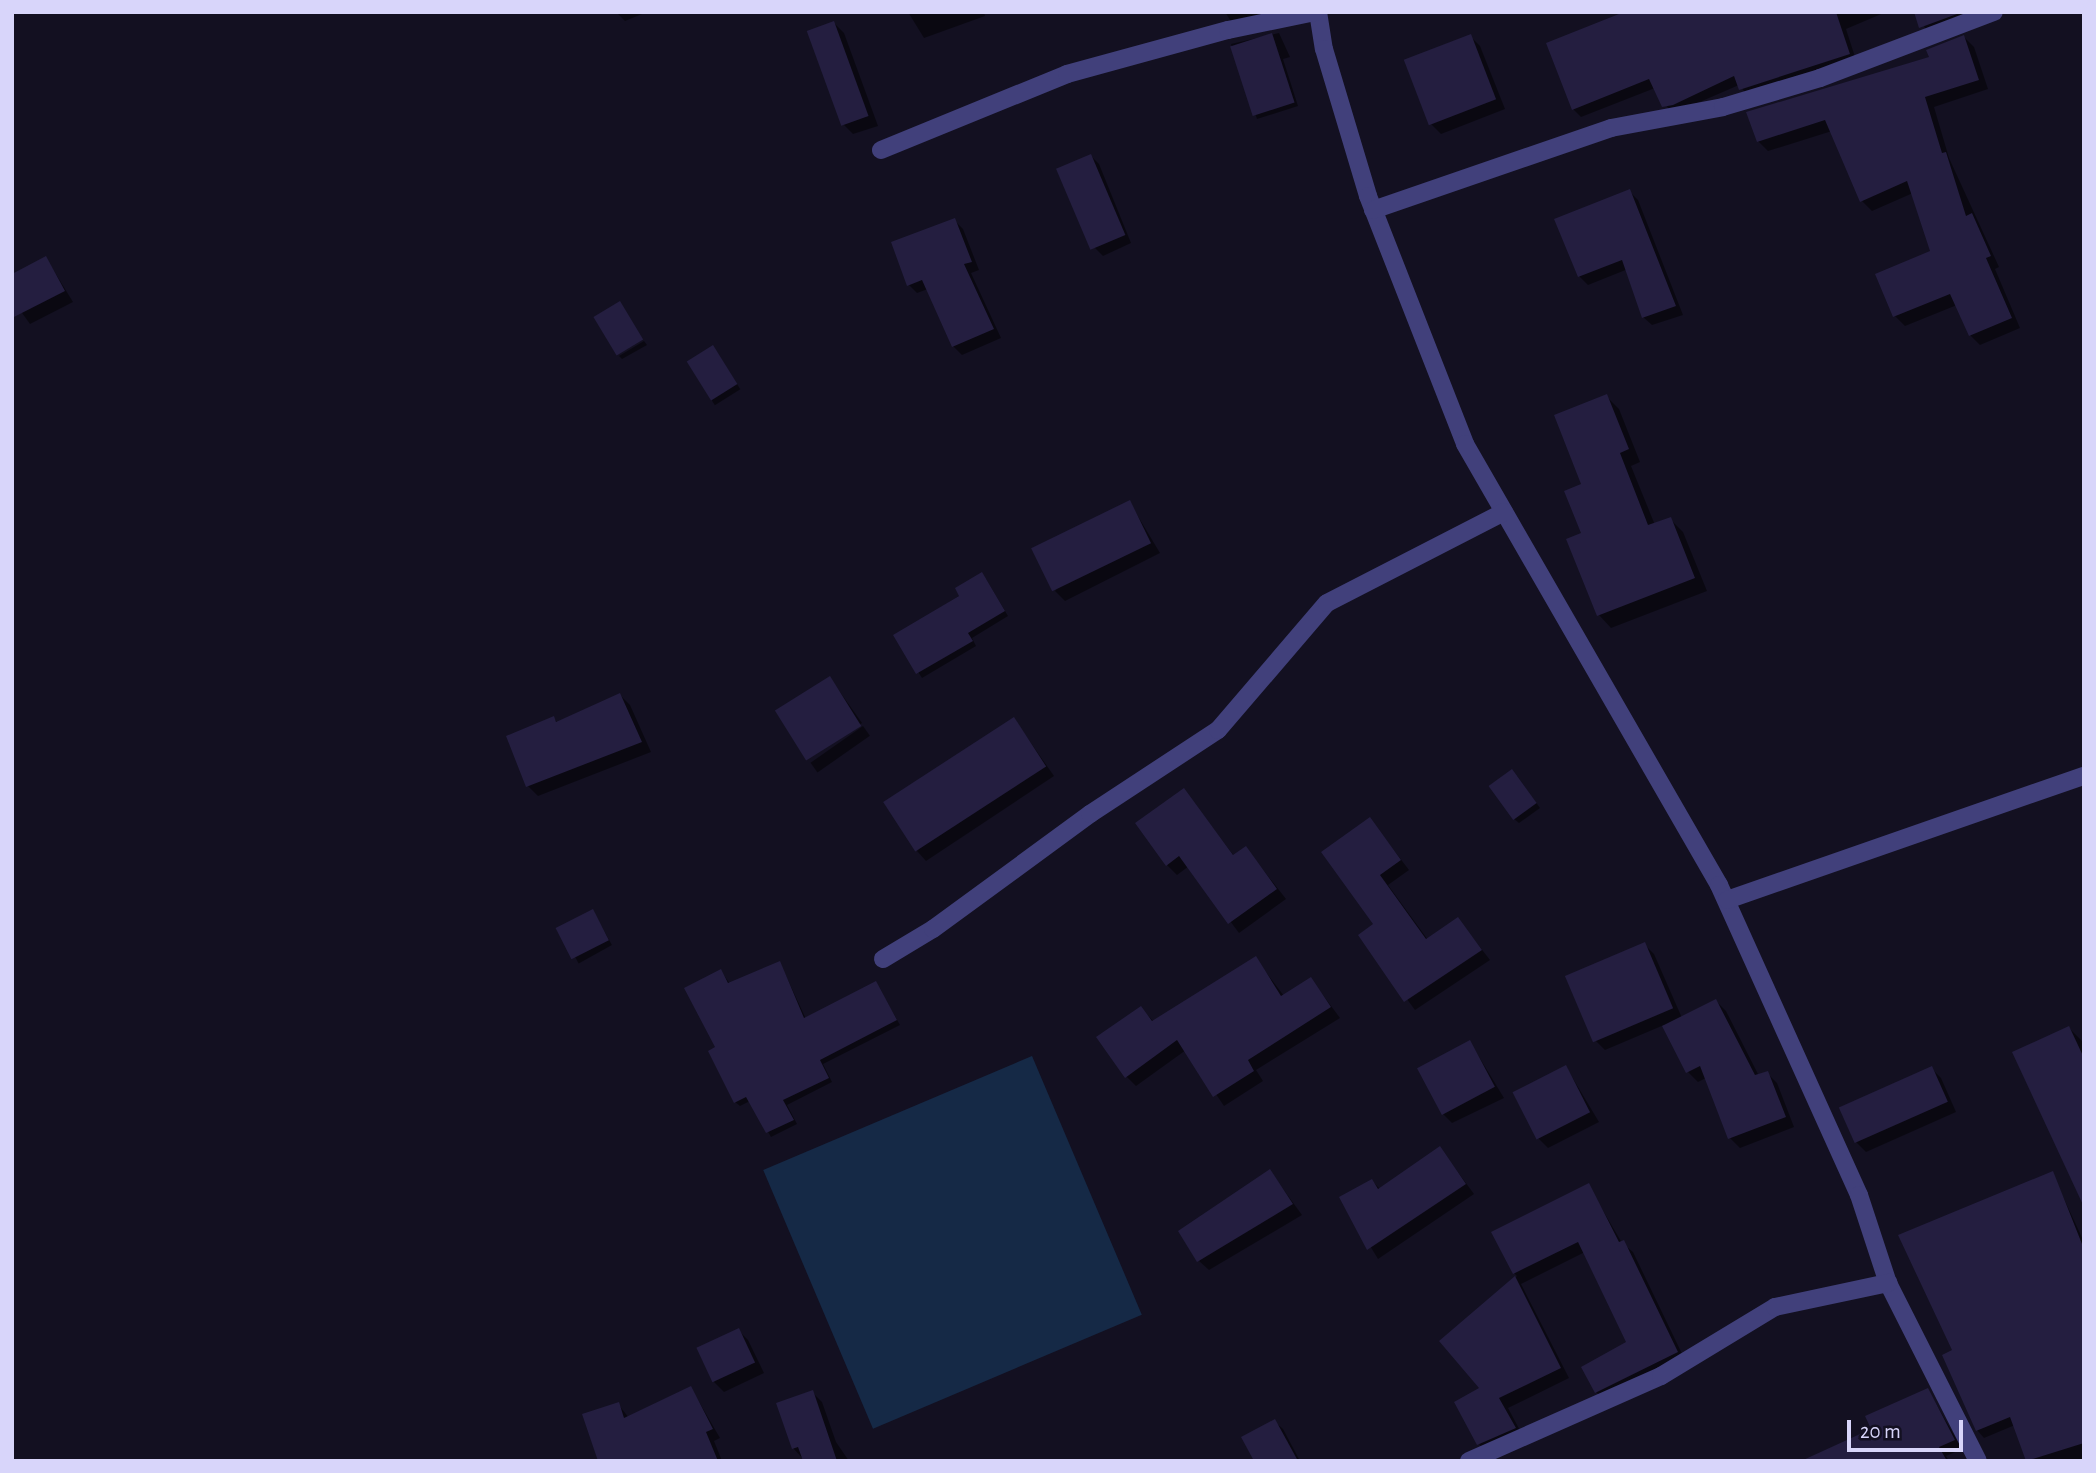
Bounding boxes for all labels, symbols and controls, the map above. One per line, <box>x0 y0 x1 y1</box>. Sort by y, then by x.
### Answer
scale bar <box>1851 1406 1966 1450</box>
text: 20 m <box>1860 1421 1901 1442</box>

